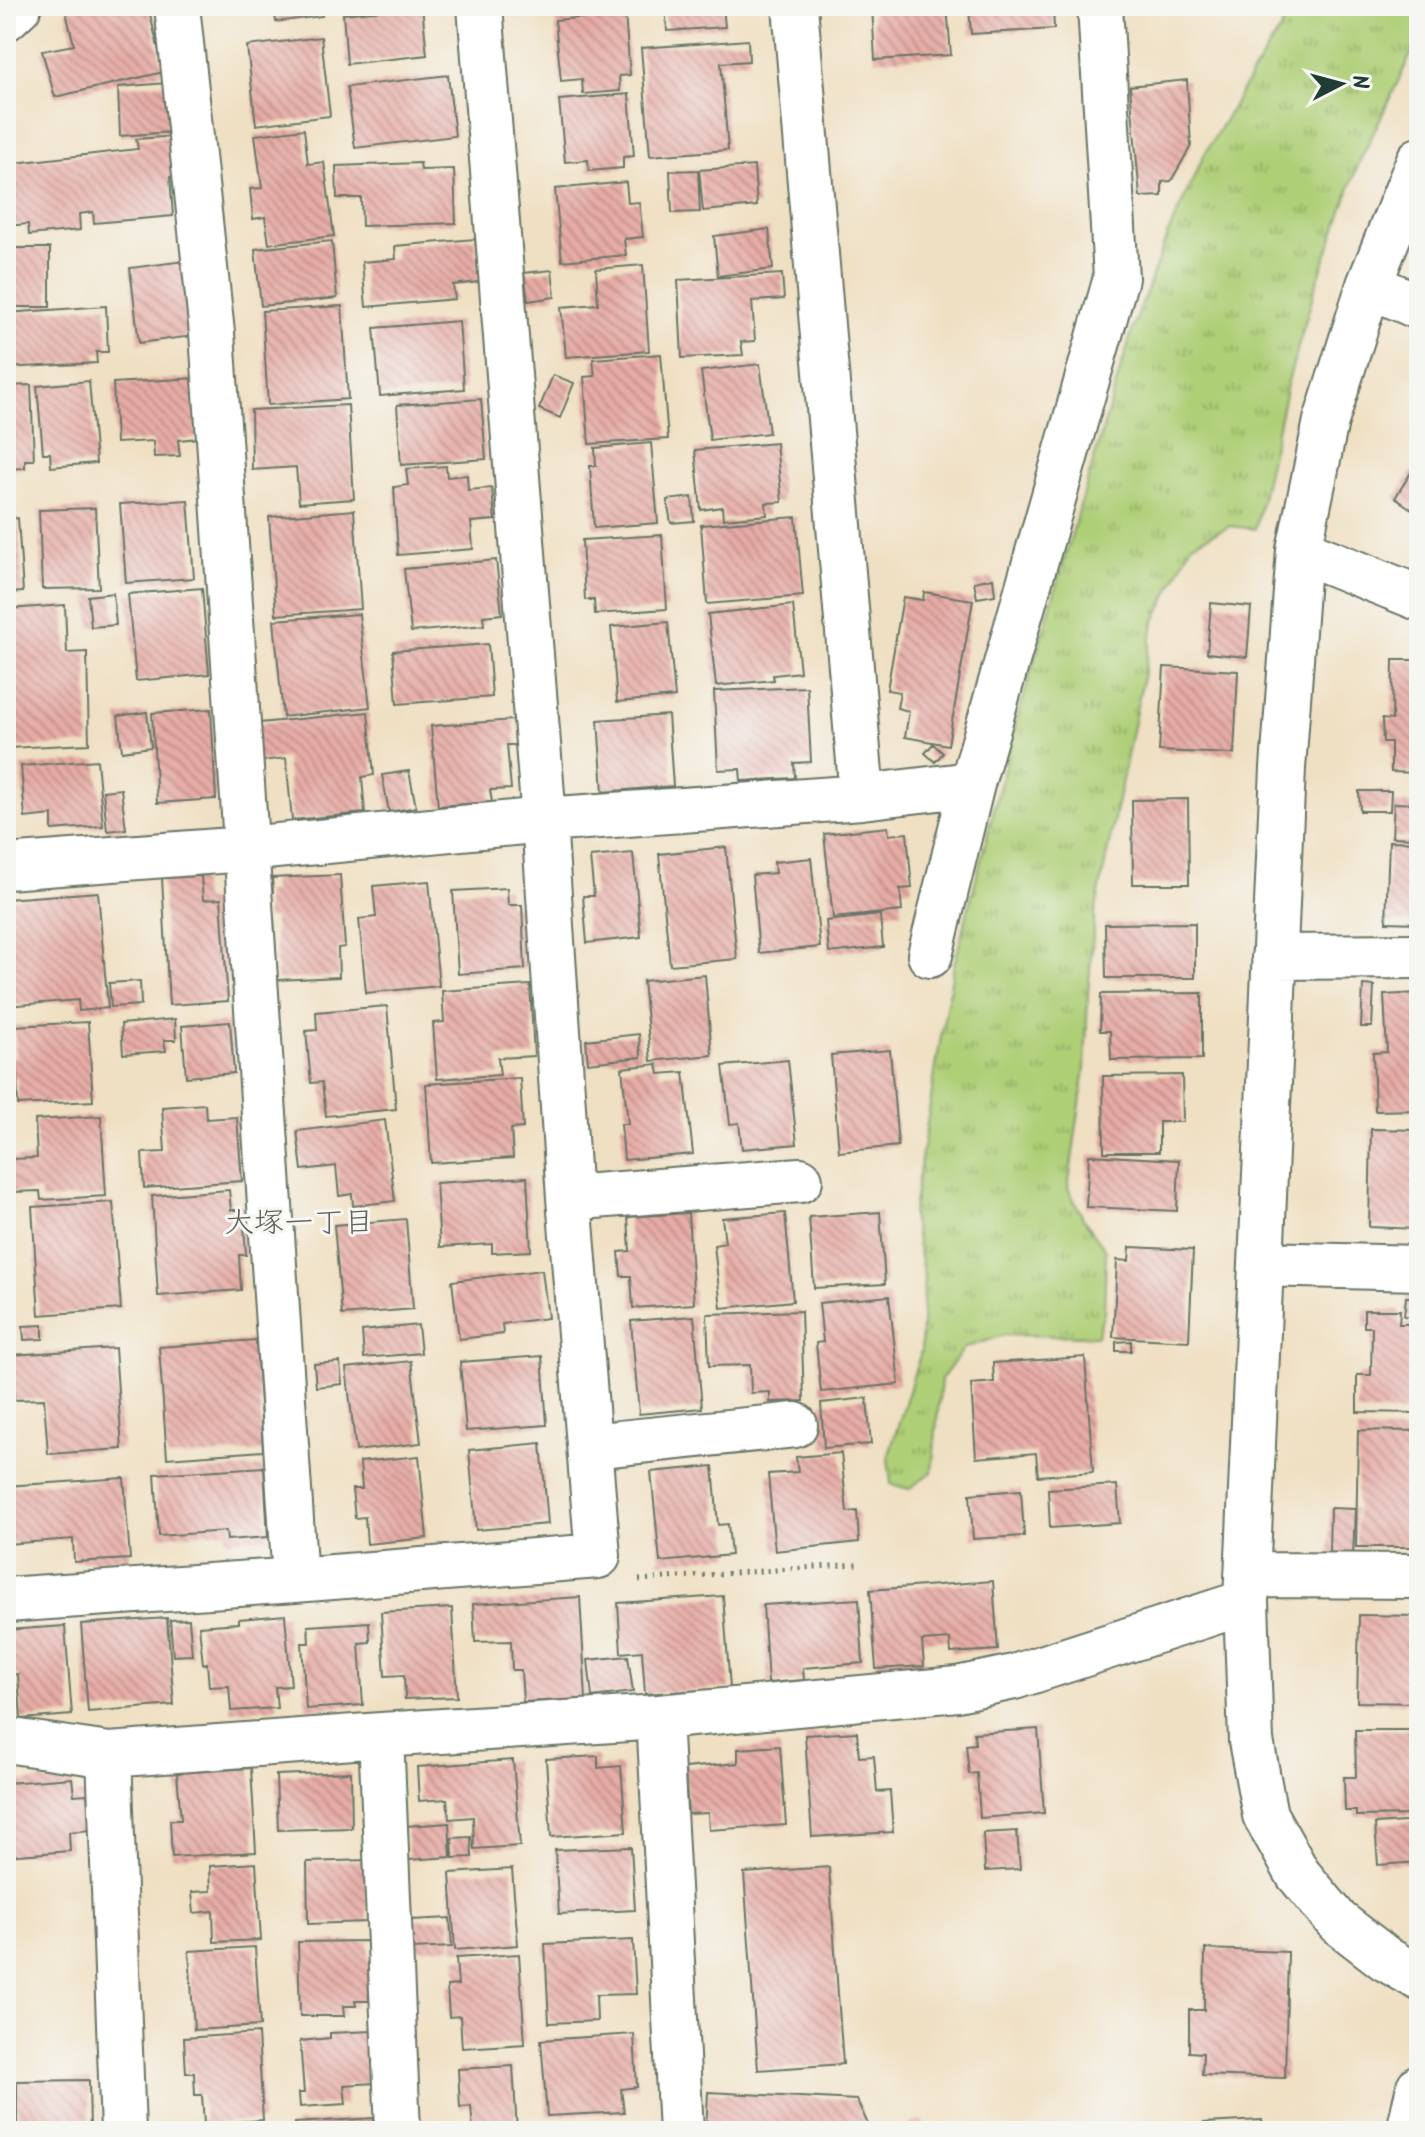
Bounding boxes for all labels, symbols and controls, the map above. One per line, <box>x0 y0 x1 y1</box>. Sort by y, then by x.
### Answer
north arrow <box>1301 44 1381 124</box>
text: N <box>1340 73 1377 91</box>
district label: 大塚一丁目 <box>224 1200 374 1248</box>

